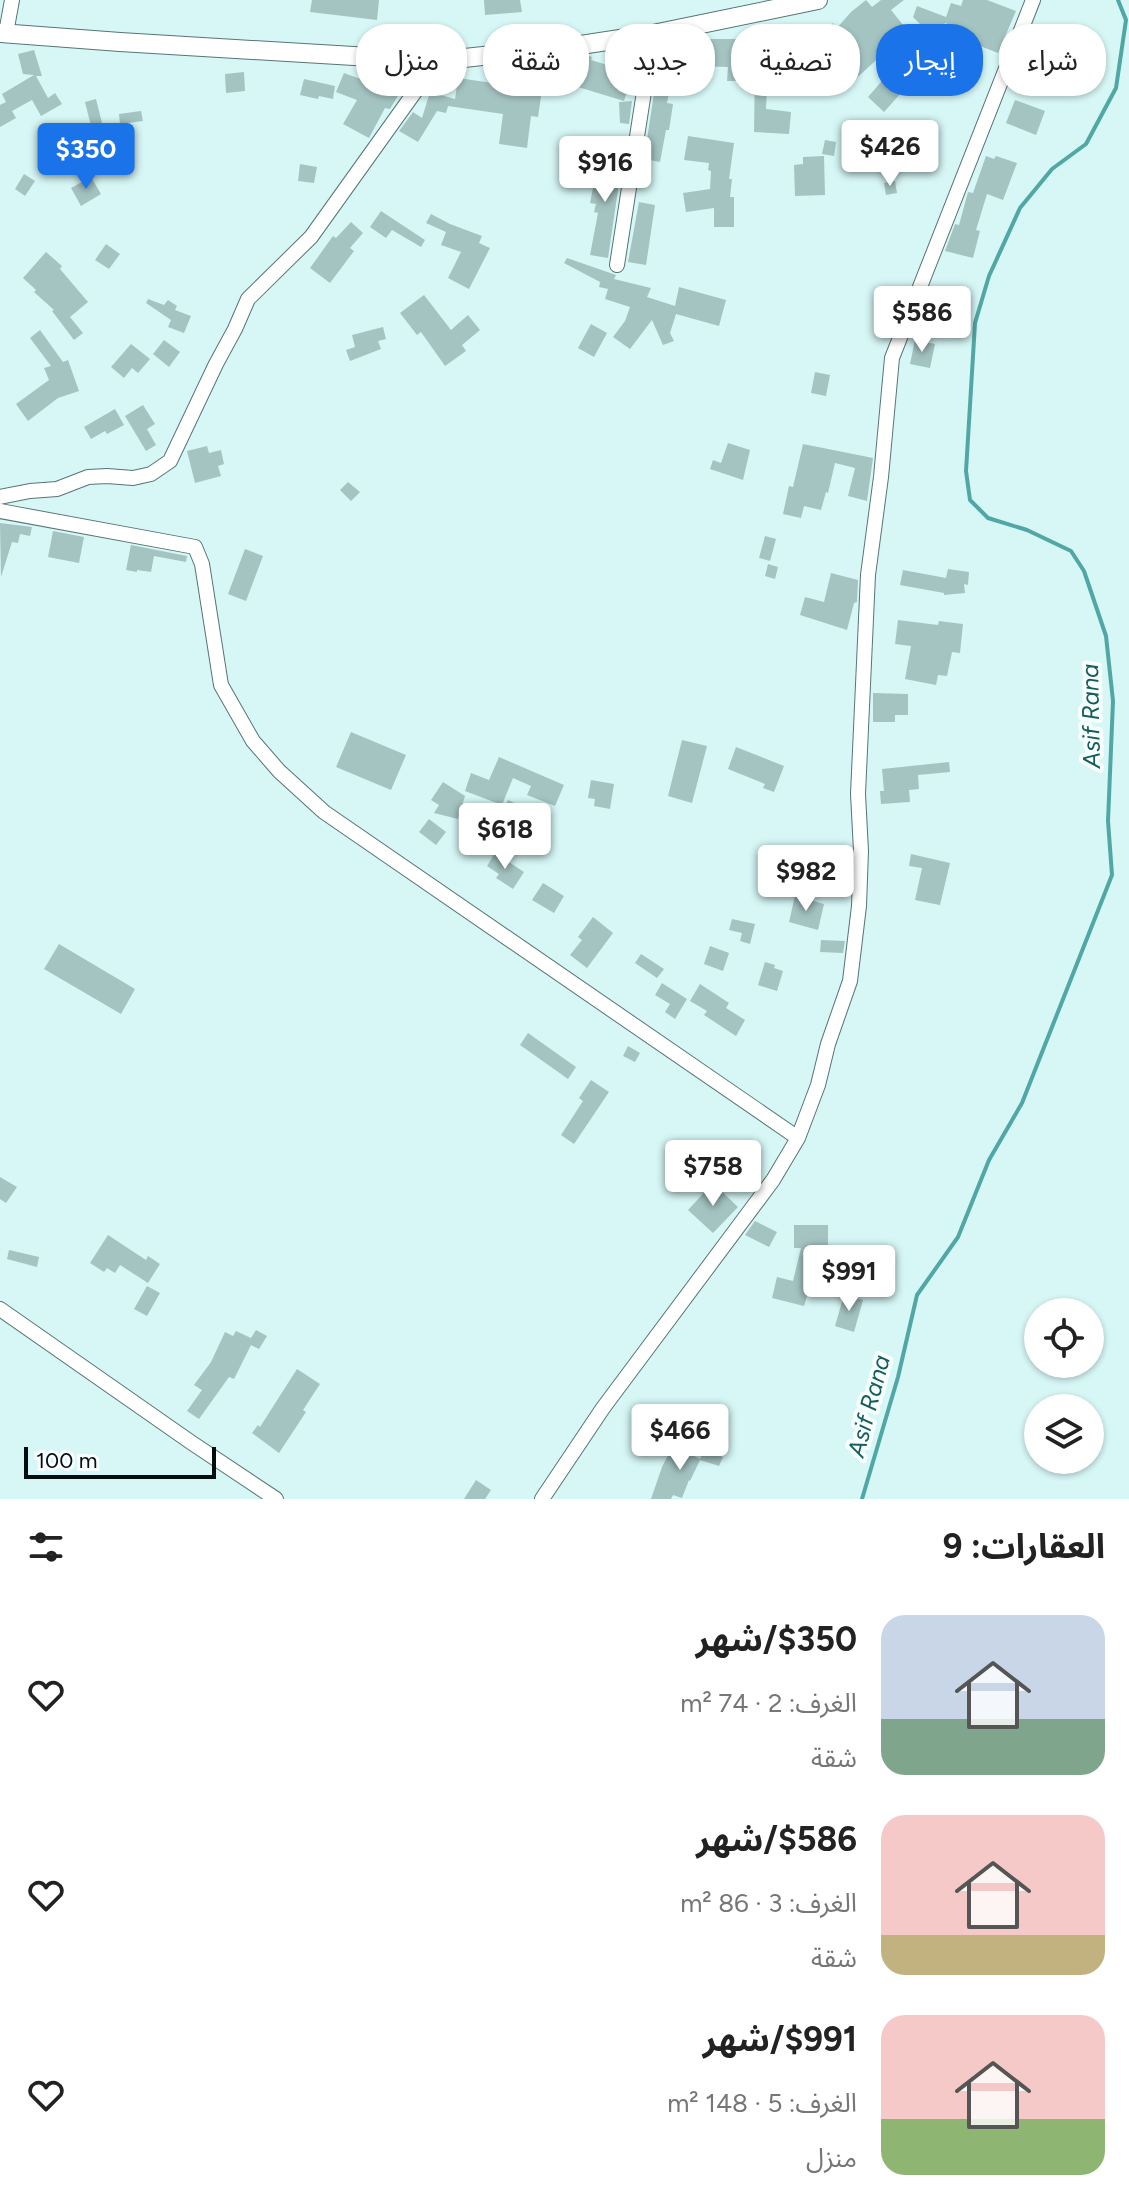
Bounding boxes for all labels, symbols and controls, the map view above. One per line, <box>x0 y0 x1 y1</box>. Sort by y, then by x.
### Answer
chip: منزل <box>356 24 467 96</box>
chip: شقة <box>483 24 589 96</box>
chip: جديد <box>605 24 715 96</box>
chip: تصفية <box>731 24 860 96</box>
chip: إيجار <box>876 24 983 96</box>
chip: شراء <box>999 24 1106 96</box>
pin: $426 <box>843 120 937 188</box>
pin: $350 <box>39 123 133 191</box>
text: $426 <box>860 130 921 162</box>
text: $350 <box>56 133 116 165</box>
pin: $916 <box>558 136 652 204</box>
text: $916 <box>577 146 633 178</box>
pin: $586 <box>875 286 969 354</box>
text: $586 <box>892 296 952 328</box>
water label: Asif Rana <box>1075 663 1106 770</box>
pin: $618 <box>458 803 552 871</box>
text: $618 <box>477 813 533 845</box>
pin: $982 <box>759 845 853 913</box>
text: $982 <box>776 855 836 887</box>
pin: $758 <box>666 1140 760 1208</box>
text: $758 <box>683 1150 743 1182</box>
pin: $991 <box>802 1245 896 1313</box>
text: $991 <box>821 1255 877 1287</box>
map controls <box>1024 1298 1104 1474</box>
button: locate <box>1024 1298 1104 1378</box>
water label: Asif Rana <box>841 1352 896 1461</box>
button: layers <box>1024 1394 1104 1474</box>
pin: $466 <box>633 1404 727 1472</box>
text: $466 <box>649 1414 711 1446</box>
scale bar <box>24 1443 216 1479</box>
text: 100 m <box>36 1447 97 1474</box>
icon: filters <box>24 1525 68 1569</box>
text: العقارات: 9 <box>943 1526 1105 1567</box>
text: $350/شهر <box>696 1619 857 1660</box>
icon: home <box>945 1647 1041 1743</box>
icon: heart <box>24 1673 68 1717</box>
text: الغرف: 2 · 74 m² <box>680 1687 857 1719</box>
text: شقة <box>811 1742 857 1774</box>
text: $586/شهر <box>696 1819 857 1860</box>
icon: home <box>945 1847 1041 1943</box>
icon: heart <box>24 1873 68 1917</box>
text: الغرف: 3 · 86 m² <box>680 1887 857 1919</box>
text: شقة <box>811 1942 857 1974</box>
text: $991/شهر <box>703 2019 857 2060</box>
icon: home <box>945 2047 1041 2143</box>
icon: heart <box>24 2073 68 2117</box>
text: الغرف: 5 · 148 m² <box>667 2087 857 2119</box>
text: منزل <box>806 2142 857 2174</box>

